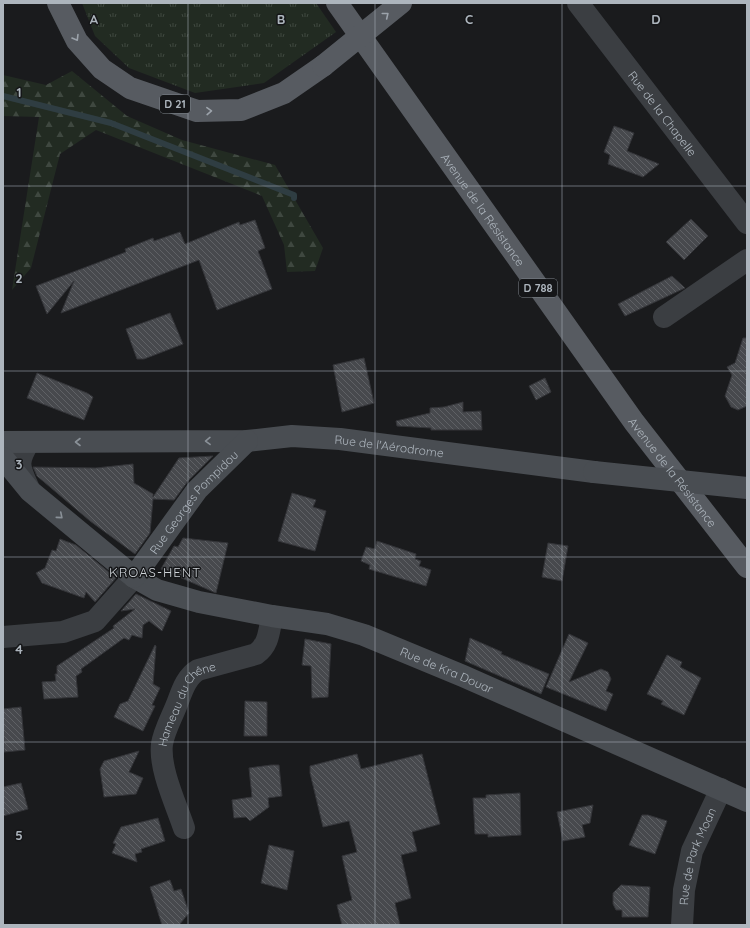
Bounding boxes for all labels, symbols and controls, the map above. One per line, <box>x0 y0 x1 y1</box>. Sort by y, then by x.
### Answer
text: A <box>90 11 99 27</box>
text: B <box>277 11 285 27</box>
text: C <box>465 11 473 27</box>
text: D <box>651 11 661 27</box>
one-way arrow <box>381 12 389 19</box>
one-way arrow <box>71 34 78 41</box>
street label: Rue de la Chapelle <box>625 68 700 159</box>
text: 1 <box>16 84 22 100</box>
road number: D 21 <box>160 95 190 113</box>
one-way arrow <box>206 106 212 115</box>
street label: Avenue de la Résistance <box>438 150 529 269</box>
text: 2 <box>15 270 23 286</box>
road number: D 788 <box>519 279 557 297</box>
street label: Avenue de la Résistance <box>626 414 721 530</box>
street label: Rue de l'Aérodrome <box>334 431 445 460</box>
one-way arrow <box>205 437 211 445</box>
one-way arrow <box>75 438 81 446</box>
street label: Rue Georges Pompidou <box>146 447 241 557</box>
text: 3 <box>16 456 23 472</box>
one-way arrow <box>55 511 62 518</box>
district label: KROAS-HENT <box>109 564 201 580</box>
text: 4 <box>15 641 23 657</box>
street label: Rue de Kra Douar <box>398 643 496 696</box>
street label: Hameau du Chêne <box>154 658 217 748</box>
street label: Rue de Park Moan <box>676 805 719 906</box>
text: 5 <box>15 827 23 843</box>

